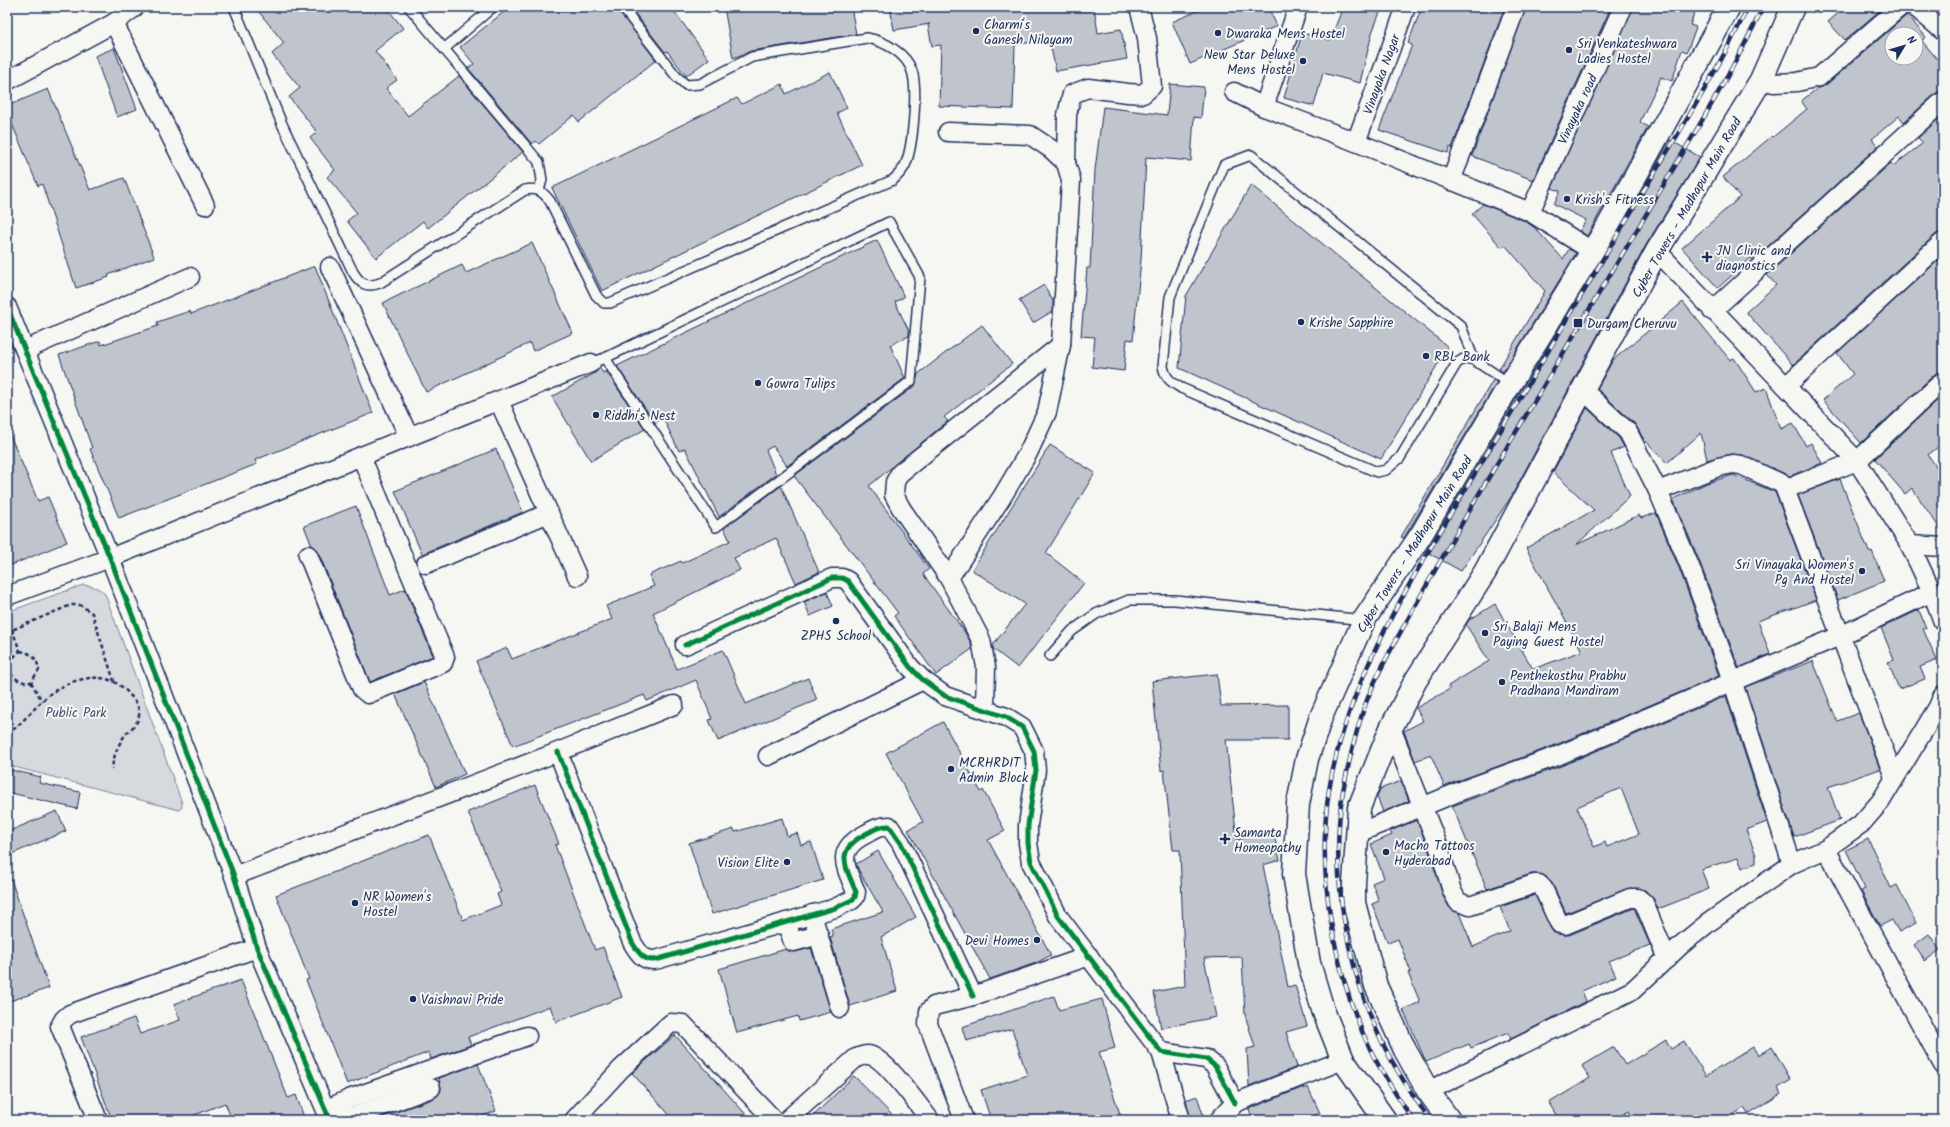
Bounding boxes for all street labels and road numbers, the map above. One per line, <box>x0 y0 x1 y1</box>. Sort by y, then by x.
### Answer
street label: Vinayaka Nagar <box>1358 31 1407 118</box>
street label: Vinayaka road <box>1553 71 1604 148</box>
street label: Cyber Towers - Madhapur Main Road <box>1627 113 1748 302</box>
street label: Cyber Towers - Madhapur Main Road <box>1352 452 1479 637</box>

